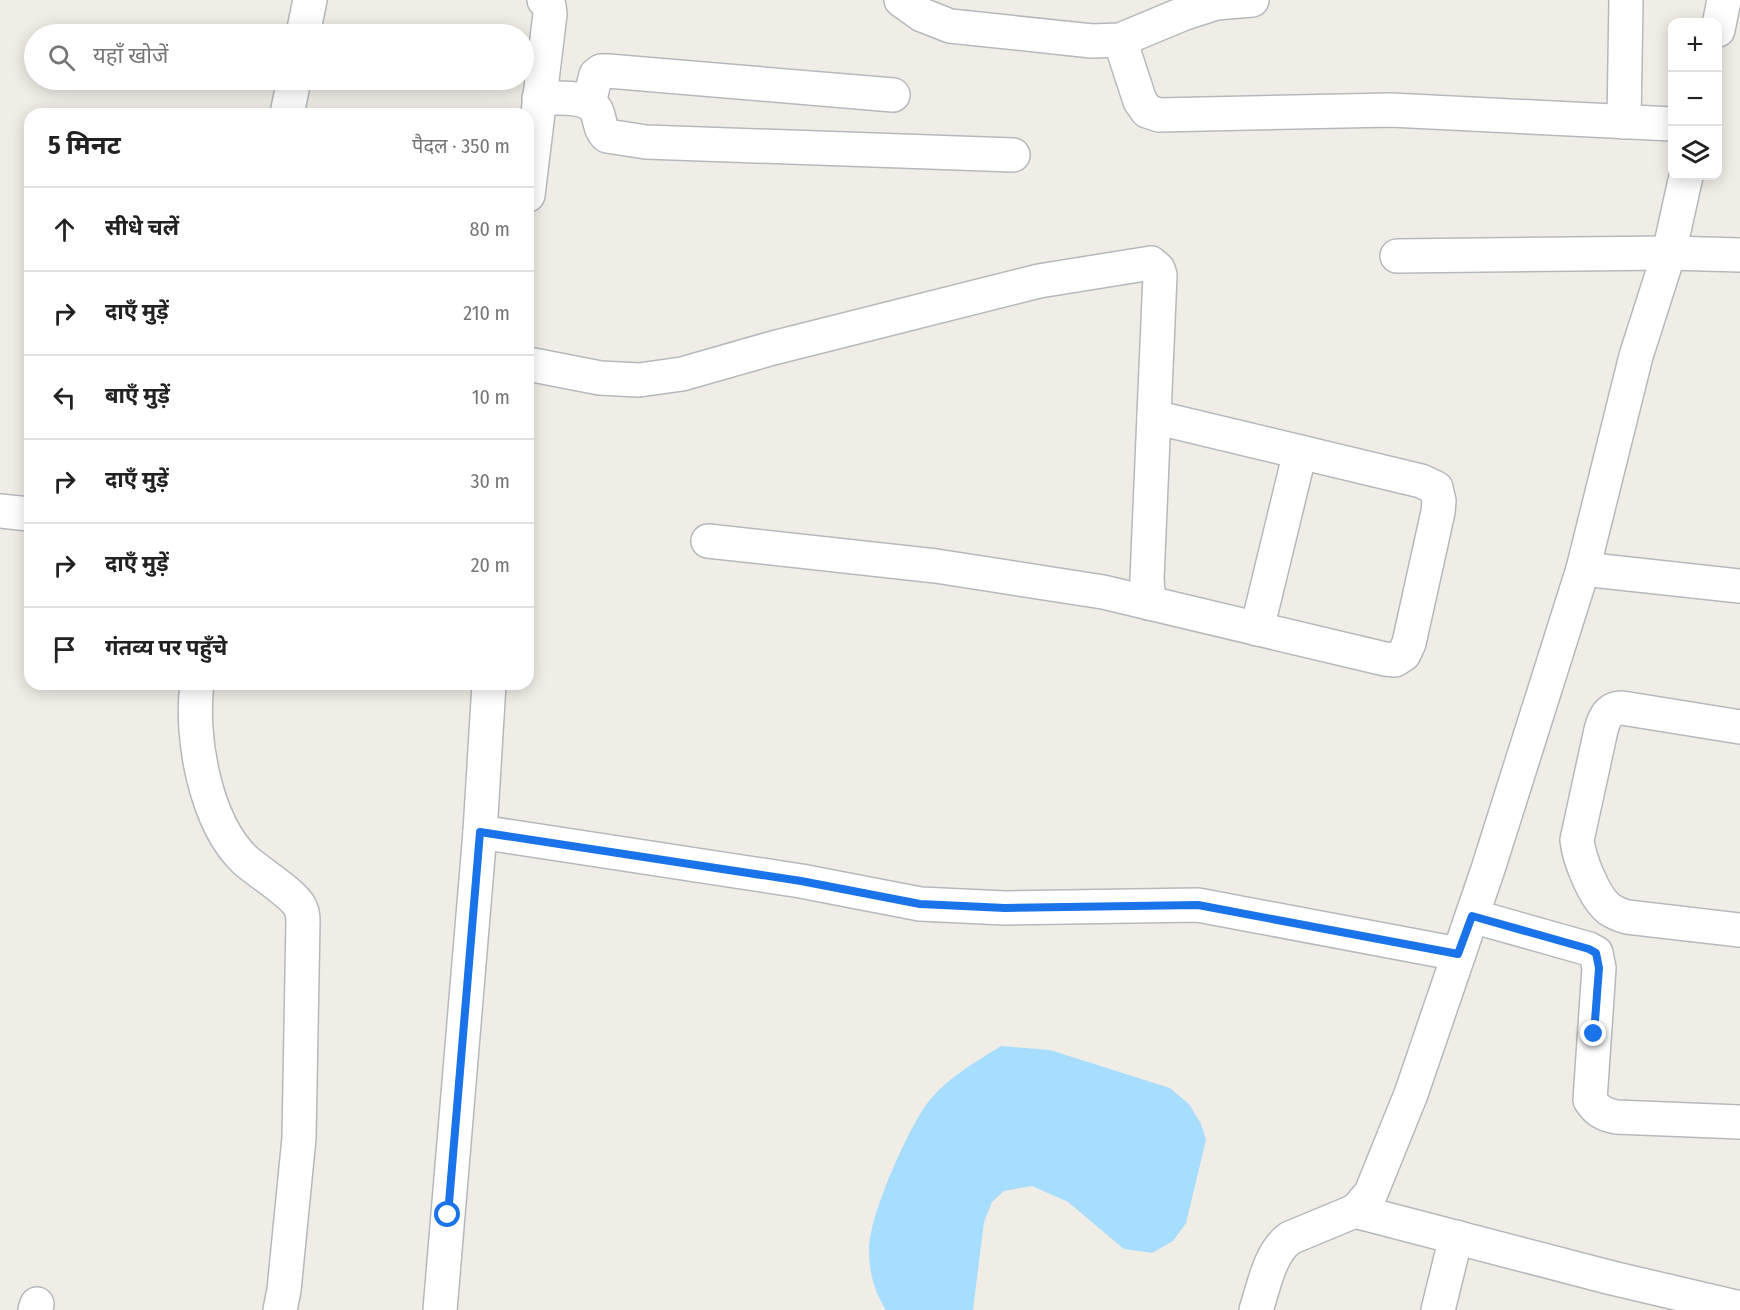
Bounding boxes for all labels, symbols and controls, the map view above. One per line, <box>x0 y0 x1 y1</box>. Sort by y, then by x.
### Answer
map controls <box>1668 18 1722 180</box>
button: + <box>1668 18 1722 72</box>
search box <box>24 24 534 90</box>
icon: search <box>45 41 78 74</box>
text: यहाँ खोजें <box>93 42 168 69</box>
button: − <box>1668 72 1722 126</box>
button: layers <box>1668 126 1722 180</box>
text: 5 मिनट <box>48 130 121 161</box>
text: पैदल · 350 m <box>412 134 510 158</box>
icon: ahead <box>48 213 81 246</box>
text: सीधे चलें <box>105 214 179 241</box>
text: 80 m <box>470 217 510 241</box>
icon: right <box>48 297 81 330</box>
text: दाएँ मुड़ें <box>105 298 169 325</box>
text: 210 m <box>463 301 510 325</box>
icon: left <box>48 381 81 414</box>
text: बाएँ मुड़ें <box>105 382 170 409</box>
text: 10 m <box>472 385 510 409</box>
icon: right <box>48 465 81 498</box>
text: दाएँ मुड़ें <box>105 466 169 493</box>
text: 30 m <box>470 469 510 493</box>
icon: right <box>48 549 81 582</box>
text: दाएँ मुड़ें <box>105 550 169 577</box>
text: 20 m <box>471 553 510 577</box>
icon: arrive <box>48 633 81 666</box>
text: गंतव्य पर पहुँचे <box>105 634 227 661</box>
route end <box>1580 1020 1606 1046</box>
route start <box>434 1201 460 1227</box>

